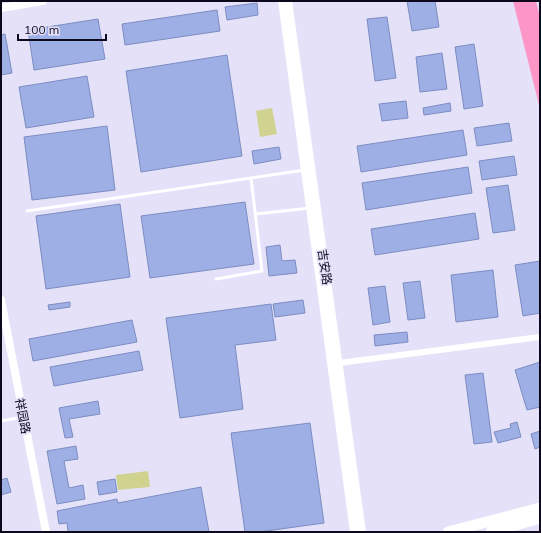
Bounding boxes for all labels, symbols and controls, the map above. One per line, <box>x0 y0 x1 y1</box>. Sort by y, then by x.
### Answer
scale bar <box>18 16 106 42</box>
text: 100 m <box>24 22 59 37</box>
street label: 吉安路 <box>315 248 335 286</box>
street label: 祥园路 <box>12 397 34 435</box>

